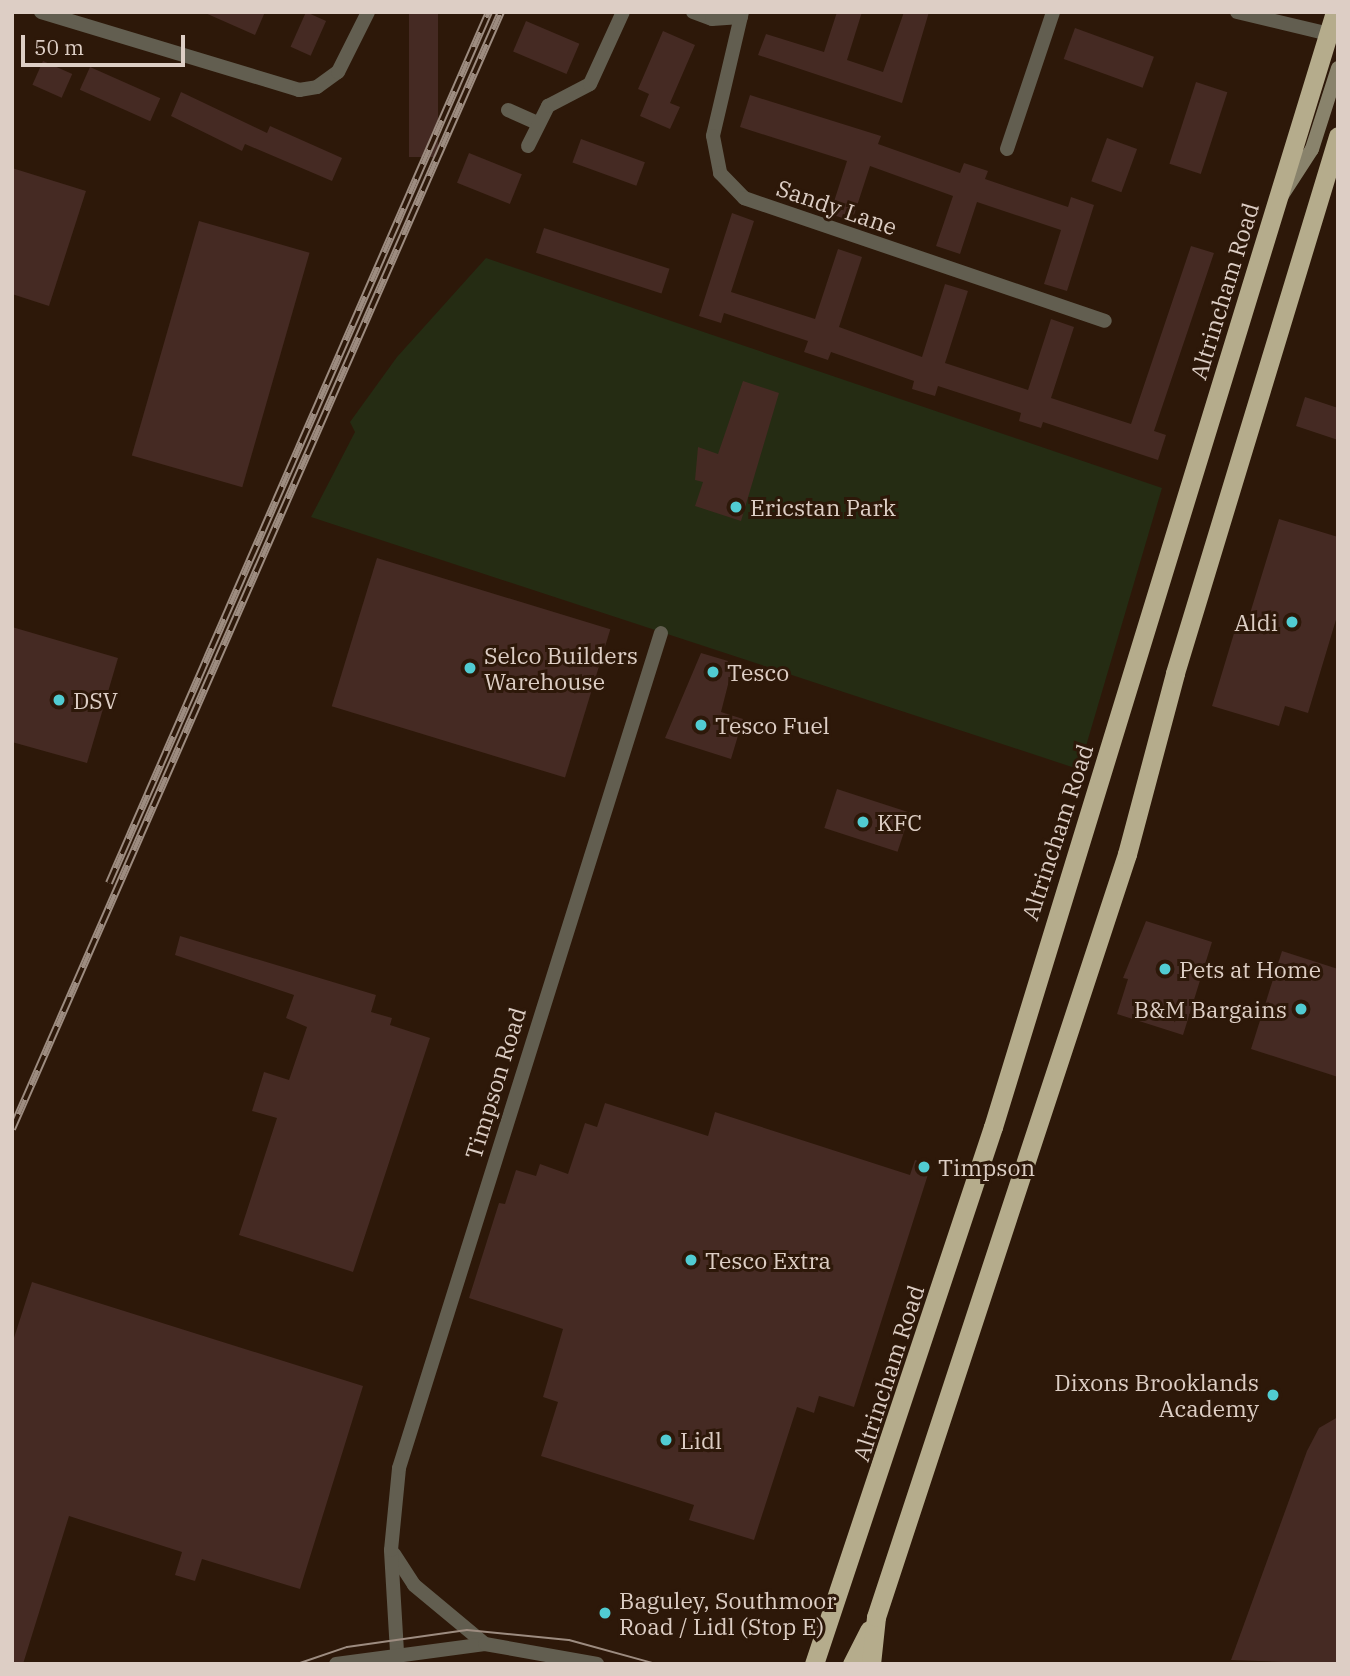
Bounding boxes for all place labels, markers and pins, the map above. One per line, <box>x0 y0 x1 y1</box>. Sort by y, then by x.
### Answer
place label: Ericstan Park <box>750 493 896 521</box>
marker: Ericstan Park <box>728 499 744 515</box>
place label: Aldi <box>1234 608 1278 636</box>
marker: Aldi <box>1284 614 1300 630</box>
place label: Selco Builders Warehouse <box>484 641 638 695</box>
place label: Tesco <box>727 658 789 686</box>
marker: Selco Builders Warehouse <box>462 660 478 676</box>
marker: Tesco <box>705 664 721 680</box>
place label: DSV <box>73 686 118 714</box>
marker: DSV <box>51 692 67 708</box>
place label: Tesco Fuel <box>715 711 830 739</box>
marker: Tesco Fuel <box>693 717 709 733</box>
place label: KFC <box>877 808 922 836</box>
marker: KFC <box>855 814 871 830</box>
place label: Pets at Home <box>1179 955 1321 983</box>
marker: Pets at Home <box>1157 961 1173 977</box>
place label: B&M Bargains <box>1134 995 1287 1023</box>
marker: B&M Bargains <box>1293 1001 1309 1017</box>
place label: Timpson <box>938 1153 1035 1181</box>
marker: Timpson <box>916 1159 932 1175</box>
place label: Tesco Extra <box>705 1246 831 1274</box>
marker: Tesco Extra <box>683 1252 699 1268</box>
place label: Dixons Brooklands Academy <box>1054 1368 1259 1422</box>
marker: Dixons Brooklands Academy <box>1265 1387 1281 1403</box>
place label: Lidl <box>680 1426 722 1454</box>
marker: Lidl <box>658 1432 674 1448</box>
place label: Baguley, Southmoor Road / Lidl (Stop E) <box>619 1586 836 1640</box>
marker: Baguley, Southmoor Road / Lidl (Stop E) <box>597 1605 613 1621</box>

